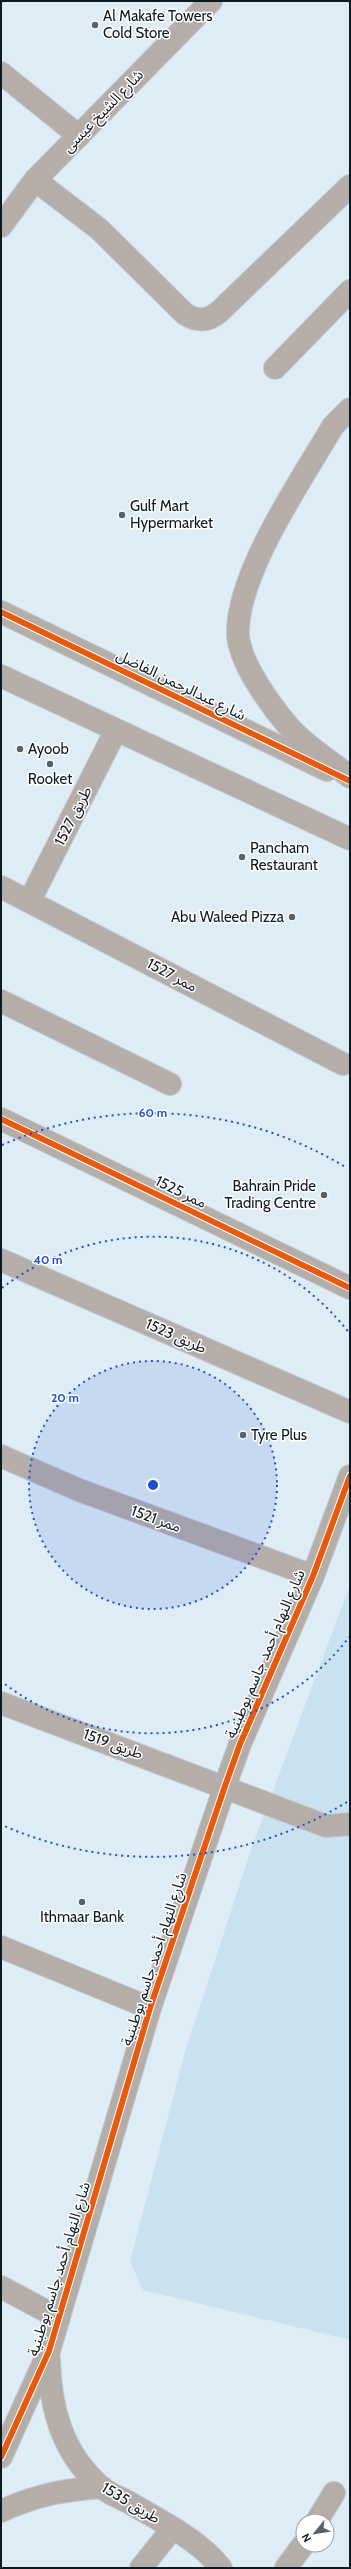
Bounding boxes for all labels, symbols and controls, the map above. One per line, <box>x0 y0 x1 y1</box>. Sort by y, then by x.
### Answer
place label: Al Makafe Towers Cold Store <box>103 7 212 42</box>
marker: Al Makafe Towers Cold Store <box>90 20 100 30</box>
street label: شارع الشيخ عيسى <box>59 66 149 158</box>
place label: Gulf Mart Hypermarket <box>130 497 213 532</box>
marker: Gulf Mart Hypermarket <box>117 510 127 520</box>
street label: شارع عبدالرحمن الفاضل <box>112 646 249 727</box>
place label: Ayoob <box>28 740 69 758</box>
marker: Ayoob <box>15 744 25 754</box>
marker: Rooket <box>45 759 55 769</box>
place label: Rooket <box>28 770 72 788</box>
street label: طريق 1527 <box>50 783 96 849</box>
place label: Pancham Restaurant <box>250 839 318 874</box>
marker: Pancham Restaurant <box>237 852 247 862</box>
place label: Abu Waleed Pizza <box>171 908 285 926</box>
marker: Abu Waleed Pizza <box>287 912 297 922</box>
street label: ممر 1527 <box>144 954 200 996</box>
text: 60 m <box>139 1105 167 1120</box>
street label: ممر 1525 <box>152 1172 210 1212</box>
place label: Bahrain Pride Trading Centre <box>225 1177 316 1212</box>
marker: Bahrain Pride Trading Centre <box>319 1190 329 1200</box>
text: 40 m <box>33 1252 63 1267</box>
street label: طريق 1523 <box>142 1315 209 1358</box>
text: 20 m <box>51 1390 79 1405</box>
place label: Tyre Plus <box>251 1426 307 1444</box>
marker: Tyre Plus <box>238 1430 248 1440</box>
centre of rings <box>146 1478 160 1492</box>
street label: ممر 1521 <box>129 1502 183 1536</box>
street label: شارع النهام أحمد جاسم بوطبنية <box>221 1567 312 1742</box>
street label: طريق 1519 <box>80 1725 145 1764</box>
street label: شارع النهام أحمد جاسم بوطبنية <box>117 1870 194 2049</box>
marker: Ithmaar Bank <box>77 1897 87 1907</box>
place label: Ithmaar Bank <box>40 1908 124 1926</box>
street label: شارع النهام أحمد جاسم بوطبنية <box>24 2179 97 2359</box>
street label: طريق 1535 <box>98 2479 163 2528</box>
north arrow <box>295 2513 335 2553</box>
text: N <box>298 2531 314 2545</box>

